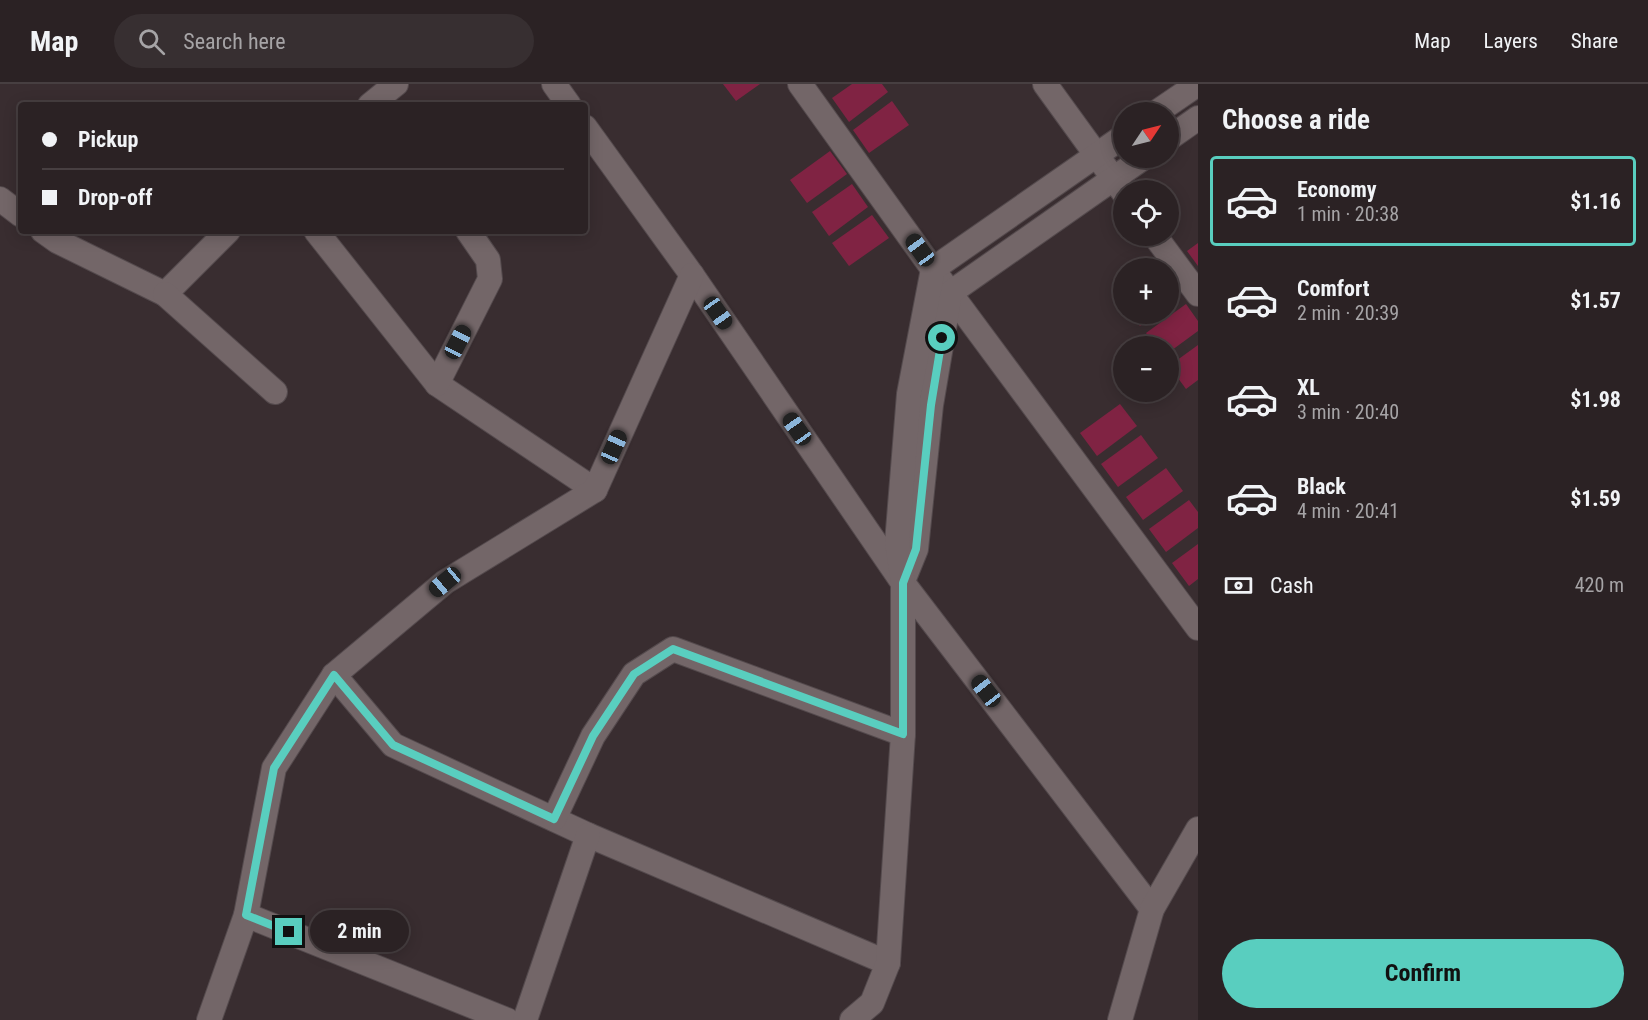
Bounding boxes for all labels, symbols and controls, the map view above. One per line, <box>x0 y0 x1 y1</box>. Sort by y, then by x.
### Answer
search box <box>114 14 534 68</box>
text: Map <box>30 25 78 58</box>
icon: search <box>135 25 168 58</box>
text: Search here <box>183 29 286 54</box>
text: Map <box>1414 29 1451 53</box>
text: Layers <box>1484 29 1538 53</box>
text: Share <box>1571 29 1618 53</box>
north arrow <box>1113 102 1179 168</box>
map controls <box>1113 102 1179 402</box>
text: Choose a ride <box>1222 104 1370 136</box>
text: Pickup <box>78 127 138 152</box>
icon: car <box>1225 174 1279 228</box>
text: Economy <box>1297 177 1377 202</box>
button: locate <box>1113 180 1179 246</box>
text: Drop-off <box>78 185 152 210</box>
text: $1.16 <box>1570 189 1621 214</box>
text: 1 min · 20:38 <box>1297 202 1399 226</box>
car <box>902 230 938 270</box>
button: + <box>1113 258 1179 324</box>
icon: car <box>1225 273 1279 327</box>
text: Comfort <box>1297 276 1370 301</box>
text: $1.57 <box>1570 288 1621 313</box>
car <box>700 293 736 333</box>
text: 2 min · 20:39 <box>1297 301 1399 325</box>
car <box>442 322 474 362</box>
route start <box>928 324 955 351</box>
button: − <box>1113 336 1179 402</box>
icon: car <box>1225 372 1279 426</box>
text: XL <box>1297 375 1320 400</box>
text: $1.98 <box>1570 387 1621 412</box>
text: 3 min · 20:40 <box>1297 400 1399 424</box>
car <box>779 409 815 449</box>
car <box>598 427 630 467</box>
icon: car <box>1225 471 1279 525</box>
text: Black <box>1297 474 1346 499</box>
text: $1.59 <box>1570 486 1621 511</box>
text: 4 min · 20:41 <box>1297 499 1399 523</box>
car <box>425 564 465 600</box>
icon: cash <box>1222 569 1255 602</box>
text: Cash <box>1270 573 1314 598</box>
text: 420 m <box>1575 573 1624 597</box>
car <box>968 671 1004 711</box>
callout: 2 min <box>310 911 409 953</box>
route end <box>275 918 302 945</box>
text: 2 min <box>337 919 382 943</box>
button: Confirm <box>1222 939 1624 1008</box>

